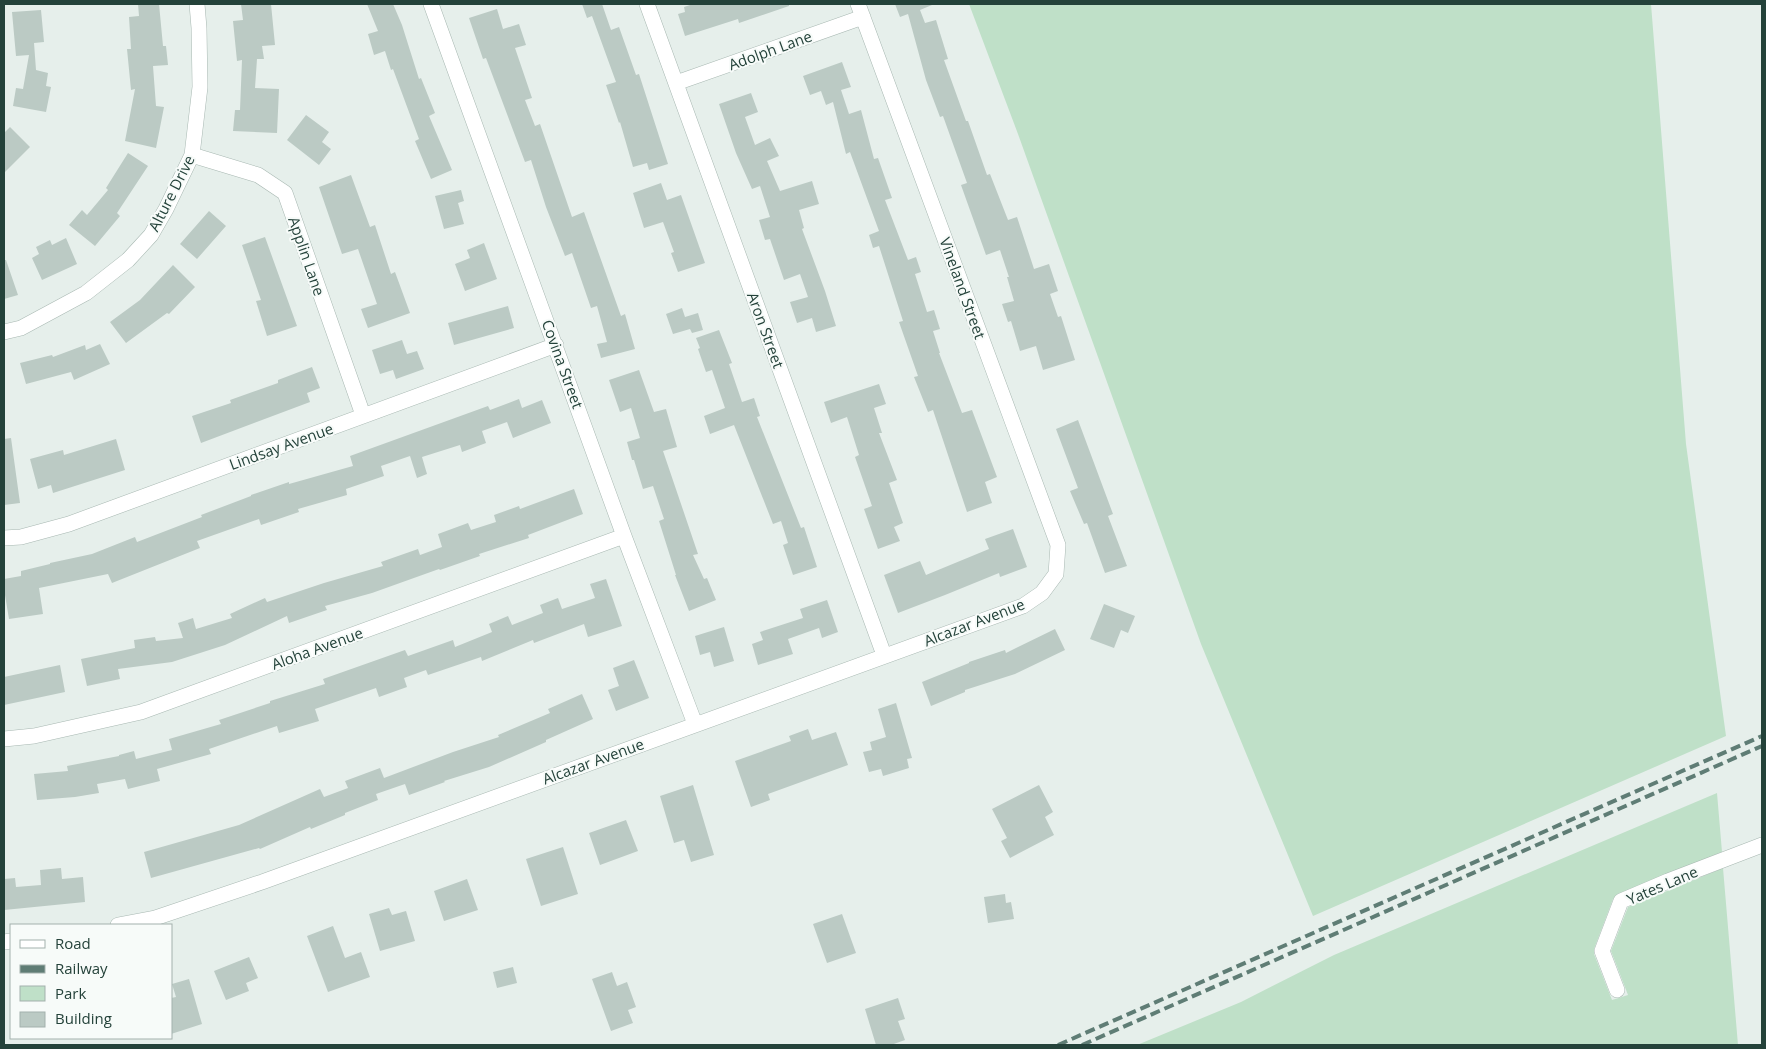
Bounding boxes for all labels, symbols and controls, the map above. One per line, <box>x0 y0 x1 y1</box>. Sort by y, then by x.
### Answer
street label: Adolph Lane <box>725 26 815 74</box>
street label: Alture Drive <box>143 151 199 235</box>
street label: Applin Lane <box>284 214 330 298</box>
street label: Vineland Street <box>935 234 991 342</box>
street label: Aron Street <box>743 289 789 371</box>
street label: Covina Street <box>538 317 588 411</box>
street label: Lindsay Avenue <box>226 418 336 474</box>
street label: Alcazar Avenue <box>921 594 1027 650</box>
street label: Aloha Avenue <box>268 622 366 674</box>
street label: Alcazar Avenue <box>540 733 646 789</box>
street label: Yates Lane <box>1623 861 1701 909</box>
legend <box>10 924 172 1039</box>
text: Road <box>55 933 91 953</box>
text: Railway <box>55 958 108 978</box>
text: Park <box>55 983 86 1003</box>
text: Building <box>55 1008 112 1028</box>

